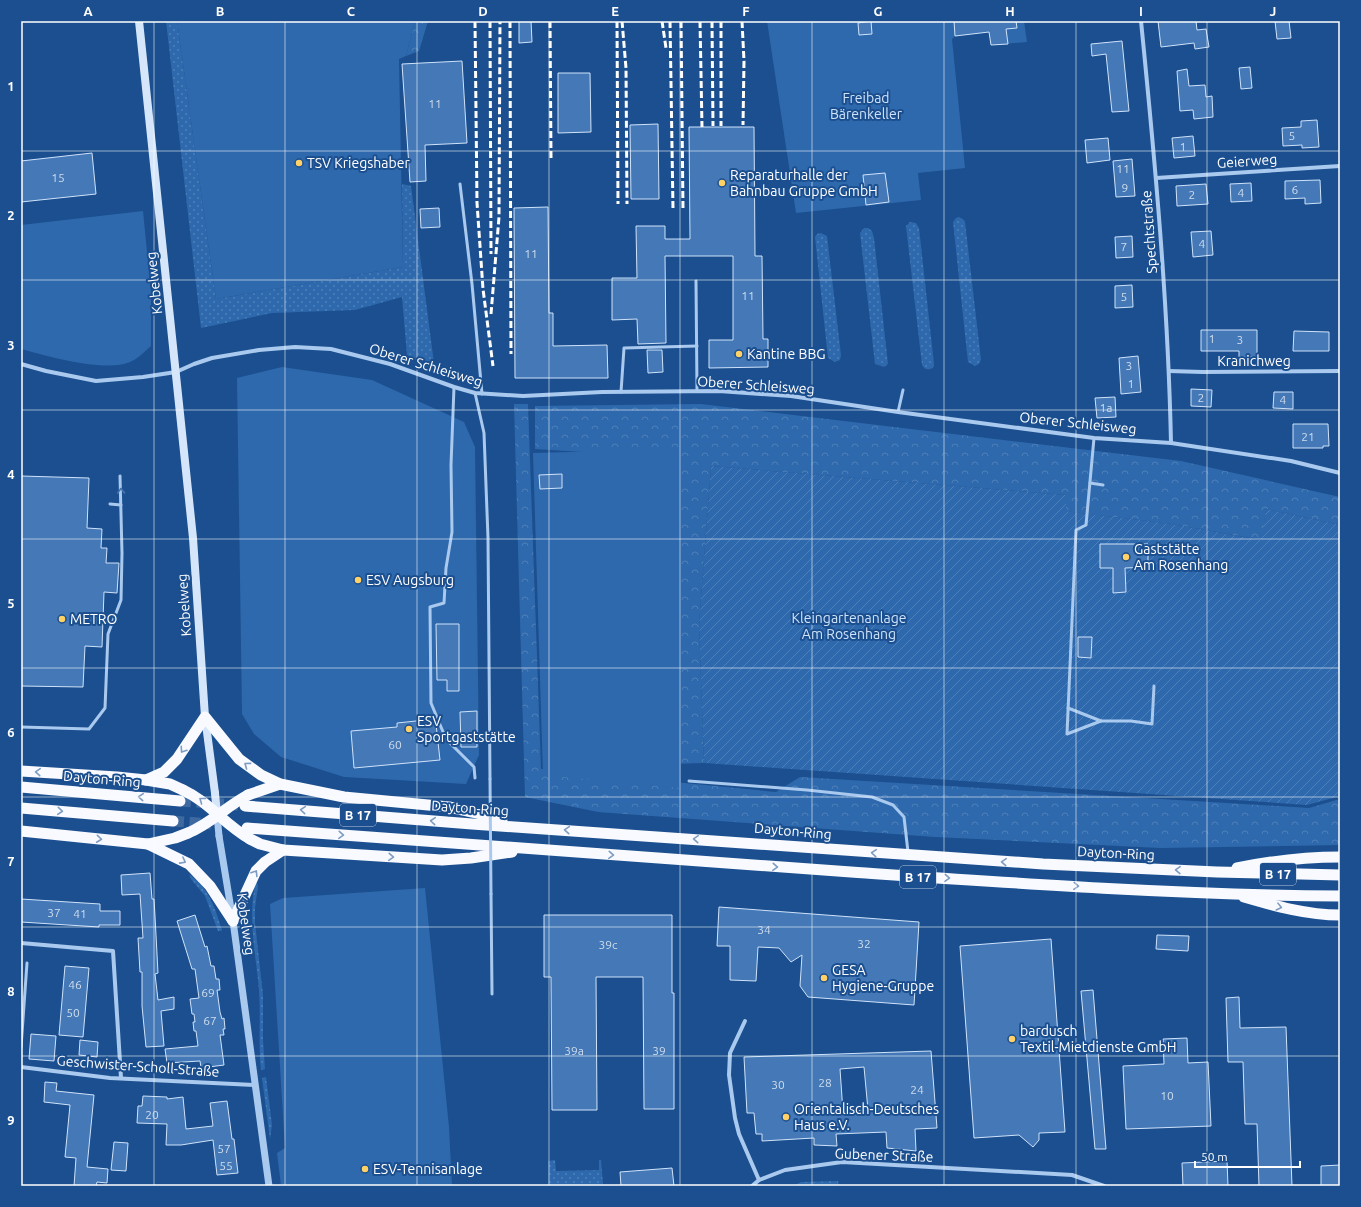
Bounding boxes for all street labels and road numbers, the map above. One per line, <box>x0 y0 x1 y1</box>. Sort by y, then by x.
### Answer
street label: Geierweg <box>1216 151 1278 171</box>
street label: Spechtstraße <box>1138 190 1160 274</box>
street label: Kobelweg <box>143 251 165 315</box>
street label: Oberer Schleisweg <box>367 340 485 390</box>
street label: Kranichweg <box>1217 353 1291 369</box>
street label: Oberer Schleisweg <box>697 373 815 397</box>
street label: Oberer Schleisweg <box>1019 409 1137 437</box>
street label: Kobelweg <box>174 573 194 637</box>
street label: Dayton-Ring <box>63 768 141 790</box>
street label: Dayton-Ring <box>431 797 509 819</box>
road number: B 17 <box>340 804 376 826</box>
street label: Dayton-Ring <box>754 820 832 842</box>
street label: Dayton-Ring <box>1077 843 1155 863</box>
road number: B 17 <box>1260 863 1296 885</box>
road number: B 17 <box>900 866 936 888</box>
street label: Kobelweg <box>234 892 258 956</box>
street label: Geschwister-Scholl-Straße <box>56 1052 220 1080</box>
street label: Gubener Straße <box>834 1145 934 1165</box>

